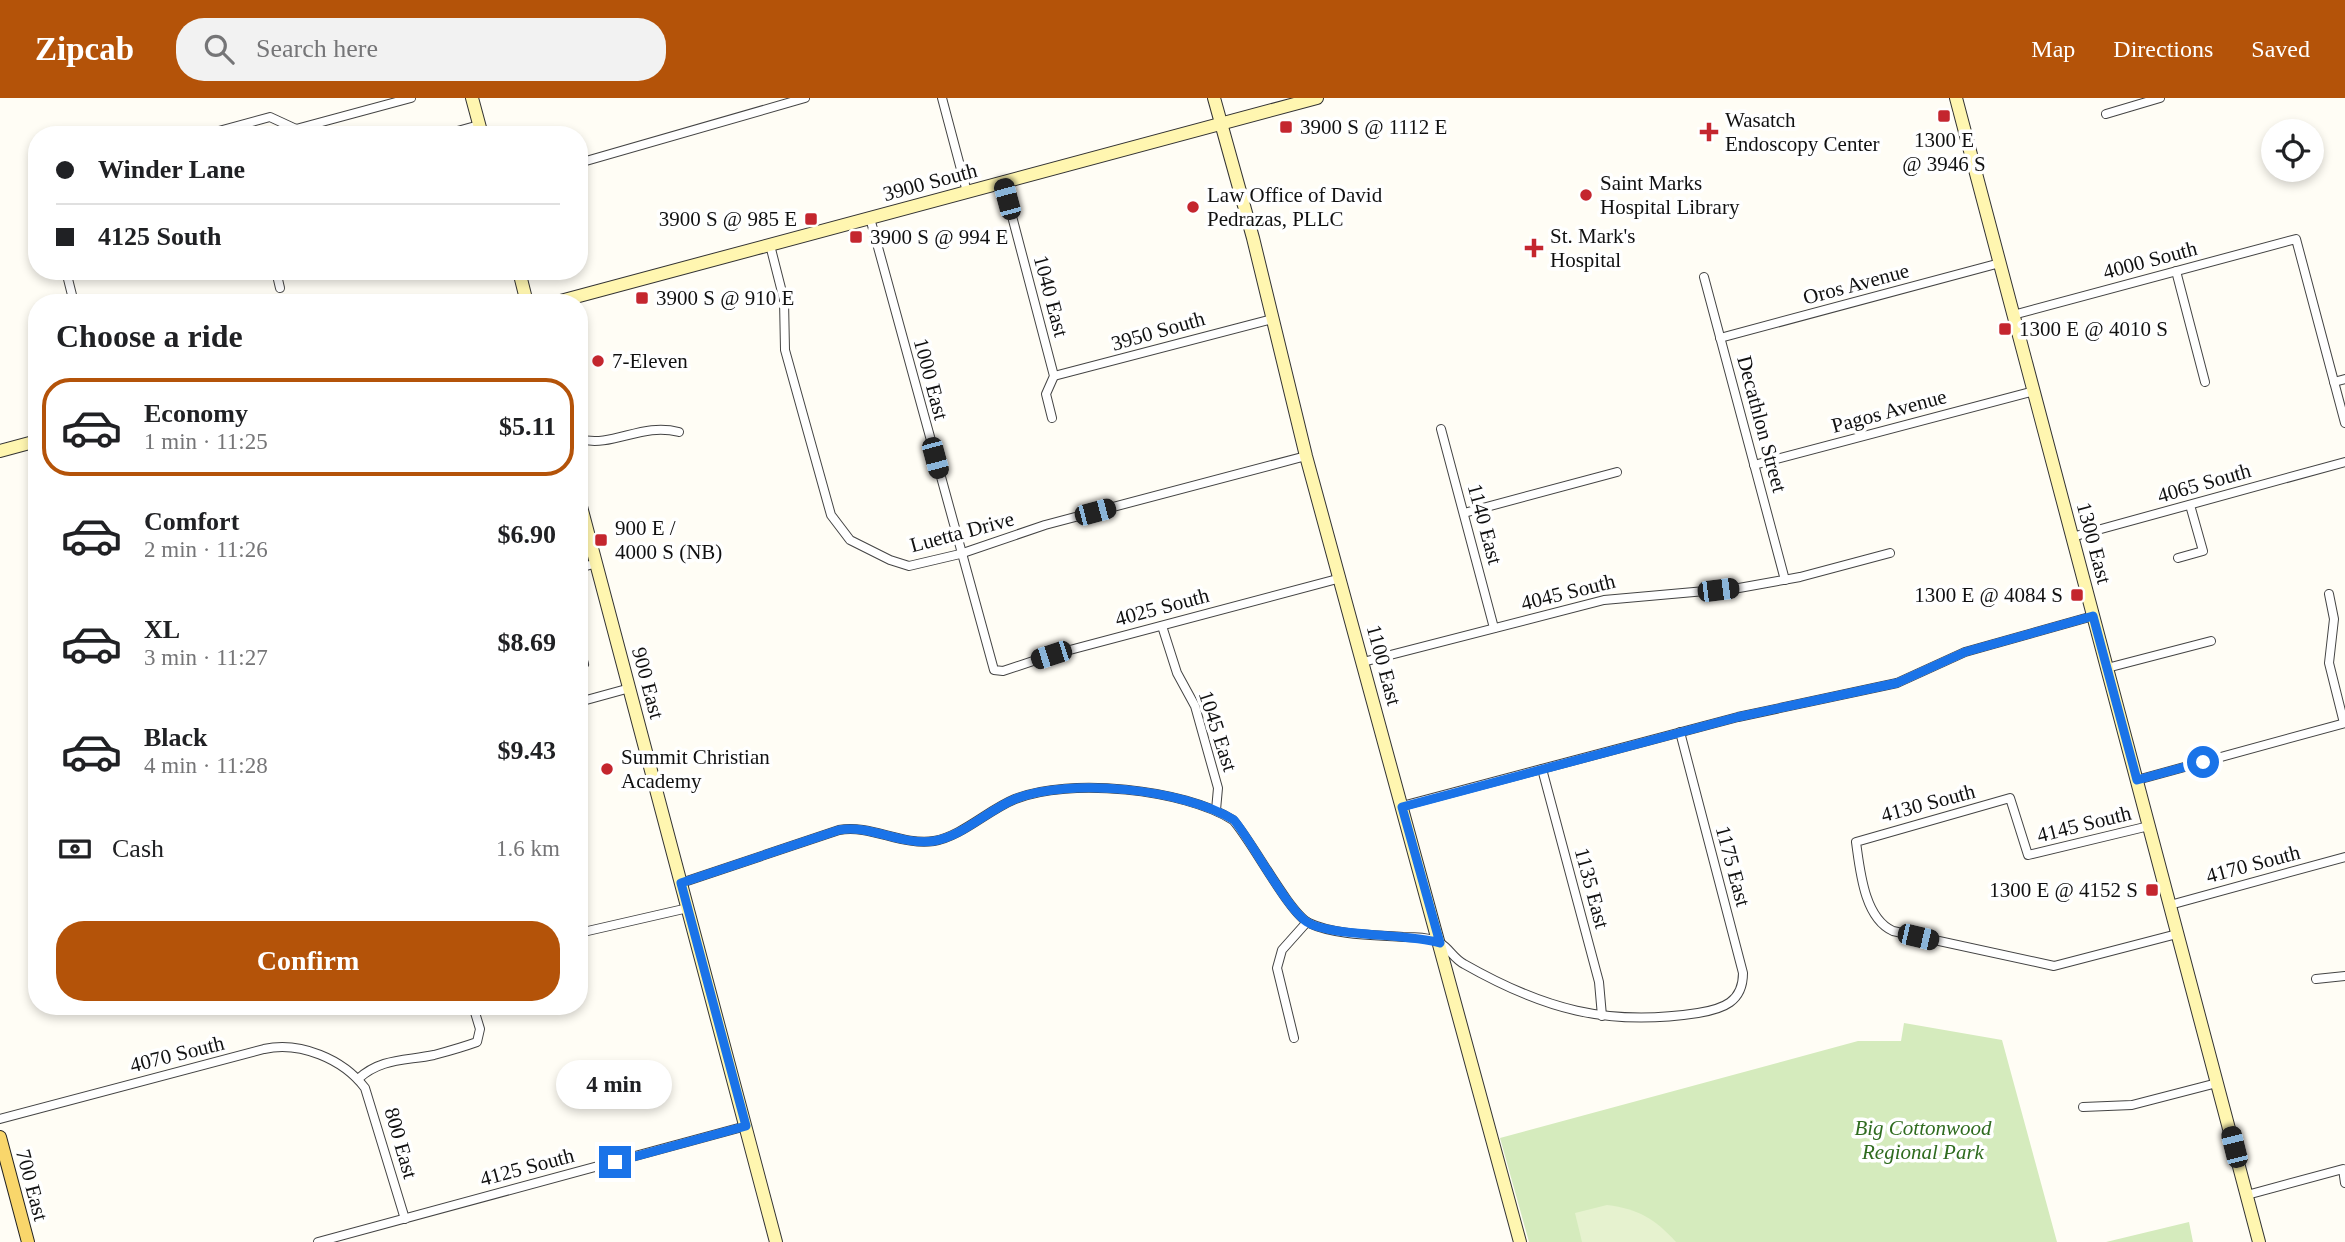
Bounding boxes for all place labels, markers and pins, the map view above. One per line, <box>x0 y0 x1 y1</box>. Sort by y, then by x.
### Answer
place label: Wasatch Endoscopy Center <box>1725 108 1880 156</box>
marker: 1300 E @ 3946 S <box>1936 108 1952 124</box>
place label: 3900 S @ 1112 E <box>1300 115 1447 139</box>
marker: 3900 S @ 1112 E <box>1278 119 1294 135</box>
marker: Wasatch Endoscopy Center <box>1699 122 1719 142</box>
place label: 1300 E @ 3946 S <box>1902 128 1986 176</box>
place label: Saint Marks Hospital Library <box>1600 171 1740 219</box>
place label: Law Office of David Pedrazas, PLLC <box>1207 183 1383 231</box>
marker: Saint Marks Hospital Library <box>1578 187 1594 203</box>
marker: Law Office of David Pedrazas, PLLC <box>1185 199 1201 215</box>
place label: 3900 S @ 985 E <box>659 207 797 231</box>
marker: 3900 S @ 985 E <box>803 211 819 227</box>
place label: St. Mark's Hospital <box>1550 224 1635 272</box>
place label: 3900 S @ 994 E <box>870 225 1008 249</box>
marker: 3900 S @ 994 E <box>848 229 864 245</box>
marker: St. Mark's Hospital <box>1524 238 1544 258</box>
place label: 3900 S @ 910 E <box>656 286 794 310</box>
marker: 3900 S @ 910 E <box>634 290 650 306</box>
place label: 1300 E @ 4010 S <box>2019 317 2168 341</box>
marker: 1300 E @ 4010 S <box>1997 321 2013 337</box>
place label: 7-Eleven <box>612 349 688 373</box>
marker: 7-Eleven <box>590 353 606 369</box>
place label: 900 E / 4000 S (NB) <box>615 516 722 564</box>
marker: 900 E / 4000 S (NB) <box>593 532 609 548</box>
place label: 1300 E @ 4084 S <box>1914 583 2063 607</box>
marker: 1300 E @ 4084 S <box>2069 587 2085 603</box>
place label: Summit Christian Academy <box>621 745 770 793</box>
marker: Summit Christian Academy <box>599 761 615 777</box>
place label: 1300 E @ 4152 S <box>1989 878 2138 902</box>
marker: 1300 E @ 4152 S <box>2144 882 2160 898</box>

